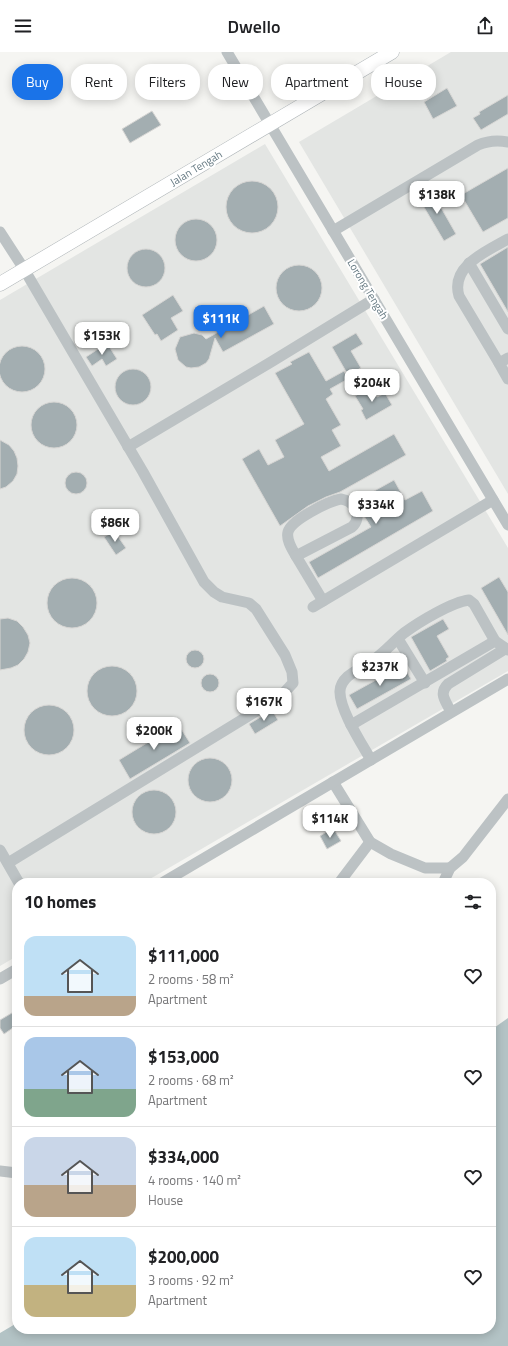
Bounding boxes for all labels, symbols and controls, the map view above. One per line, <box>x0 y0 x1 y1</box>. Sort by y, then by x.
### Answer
text: Dwello <box>227 13 281 40</box>
icon: menu <box>12 15 34 37</box>
icon: share <box>474 15 496 37</box>
chip: Buy <box>12 64 63 100</box>
chip: Rent <box>71 64 127 100</box>
chip: Filters <box>135 64 200 100</box>
chip: New <box>208 64 263 100</box>
chip: Apartment <box>271 64 363 100</box>
chip: House <box>371 64 436 100</box>
street label: Jalan Tengah <box>167 146 225 190</box>
pin: $138K <box>409 181 465 215</box>
text: $138K <box>419 184 455 204</box>
street label: Lorong Tengah <box>344 256 392 322</box>
pin: $111K <box>193 305 249 339</box>
text: $111K <box>203 308 239 328</box>
pin: $153K <box>74 322 130 356</box>
text: $153K <box>84 325 120 345</box>
pin: $204K <box>344 369 400 403</box>
text: $204K <box>354 372 390 392</box>
pin: $334K <box>348 491 404 525</box>
text: $334K <box>358 494 394 514</box>
pin: $86K <box>91 509 139 543</box>
text: $86K <box>100 512 130 532</box>
pin: $237K <box>352 653 408 687</box>
text: $237K <box>362 656 398 676</box>
pin: $167K <box>236 688 292 722</box>
text: $167K <box>246 691 282 711</box>
pin: $200K <box>126 717 182 751</box>
text: $200K <box>136 720 172 740</box>
pin: $114K <box>302 805 358 839</box>
text: $114K <box>312 808 348 828</box>
text: 10 homes <box>24 889 96 915</box>
icon: filters <box>462 891 484 913</box>
text: $111,000 <box>148 943 219 969</box>
icon: home <box>56 952 104 1000</box>
icon: heart <box>462 965 484 987</box>
text: 2 rooms · 58 m² <box>148 969 234 989</box>
text: Apartment <box>148 989 207 1009</box>
text: $153,000 <box>148 1044 219 1070</box>
icon: home <box>56 1053 104 1101</box>
icon: heart <box>462 1066 484 1088</box>
text: 2 rooms · 68 m² <box>148 1070 234 1090</box>
text: Apartment <box>148 1090 207 1110</box>
text: $334,000 <box>148 1144 219 1170</box>
icon: home <box>56 1153 104 1201</box>
icon: heart <box>462 1166 484 1188</box>
text: 4 rooms · 140 m² <box>148 1170 241 1190</box>
text: House <box>148 1190 183 1210</box>
text: $200,000 <box>148 1244 219 1270</box>
icon: home <box>56 1253 104 1301</box>
icon: heart <box>462 1266 484 1288</box>
text: 3 rooms · 92 m² <box>148 1270 234 1290</box>
text: Apartment <box>148 1290 207 1310</box>

